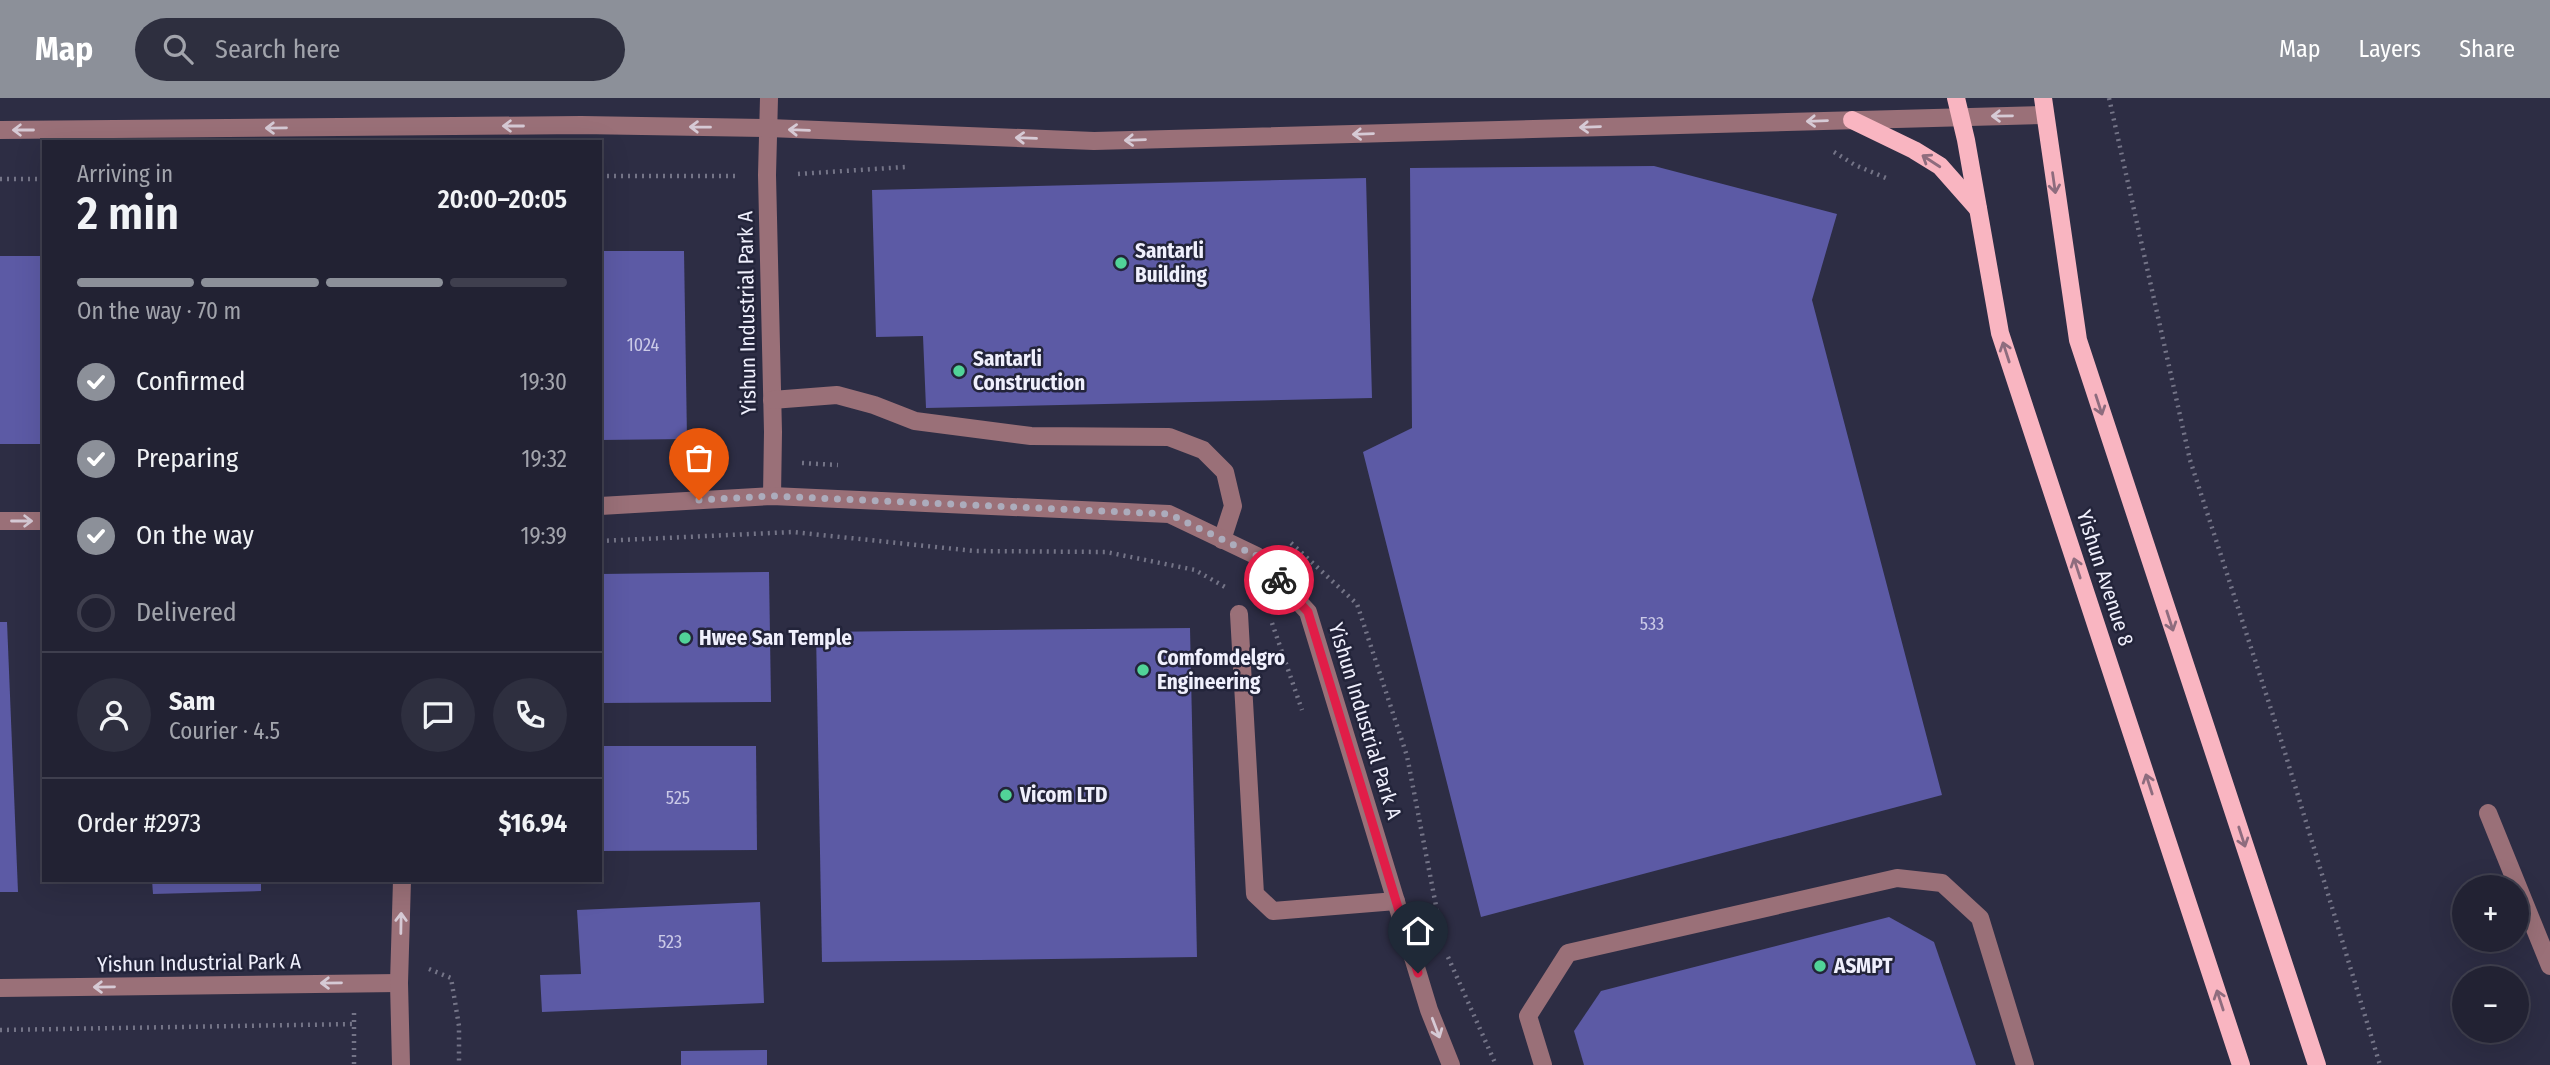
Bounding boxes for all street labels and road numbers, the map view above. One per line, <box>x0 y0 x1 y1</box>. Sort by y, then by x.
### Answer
street label: Yishun Industrial Park A <box>732 211 762 415</box>
street label: Yishun Avenue 8 <box>2071 507 2139 649</box>
street label: Yishun Industrial Park A <box>1323 620 1407 822</box>
street label: Yishun Industrial Park A <box>97 948 301 978</box>

